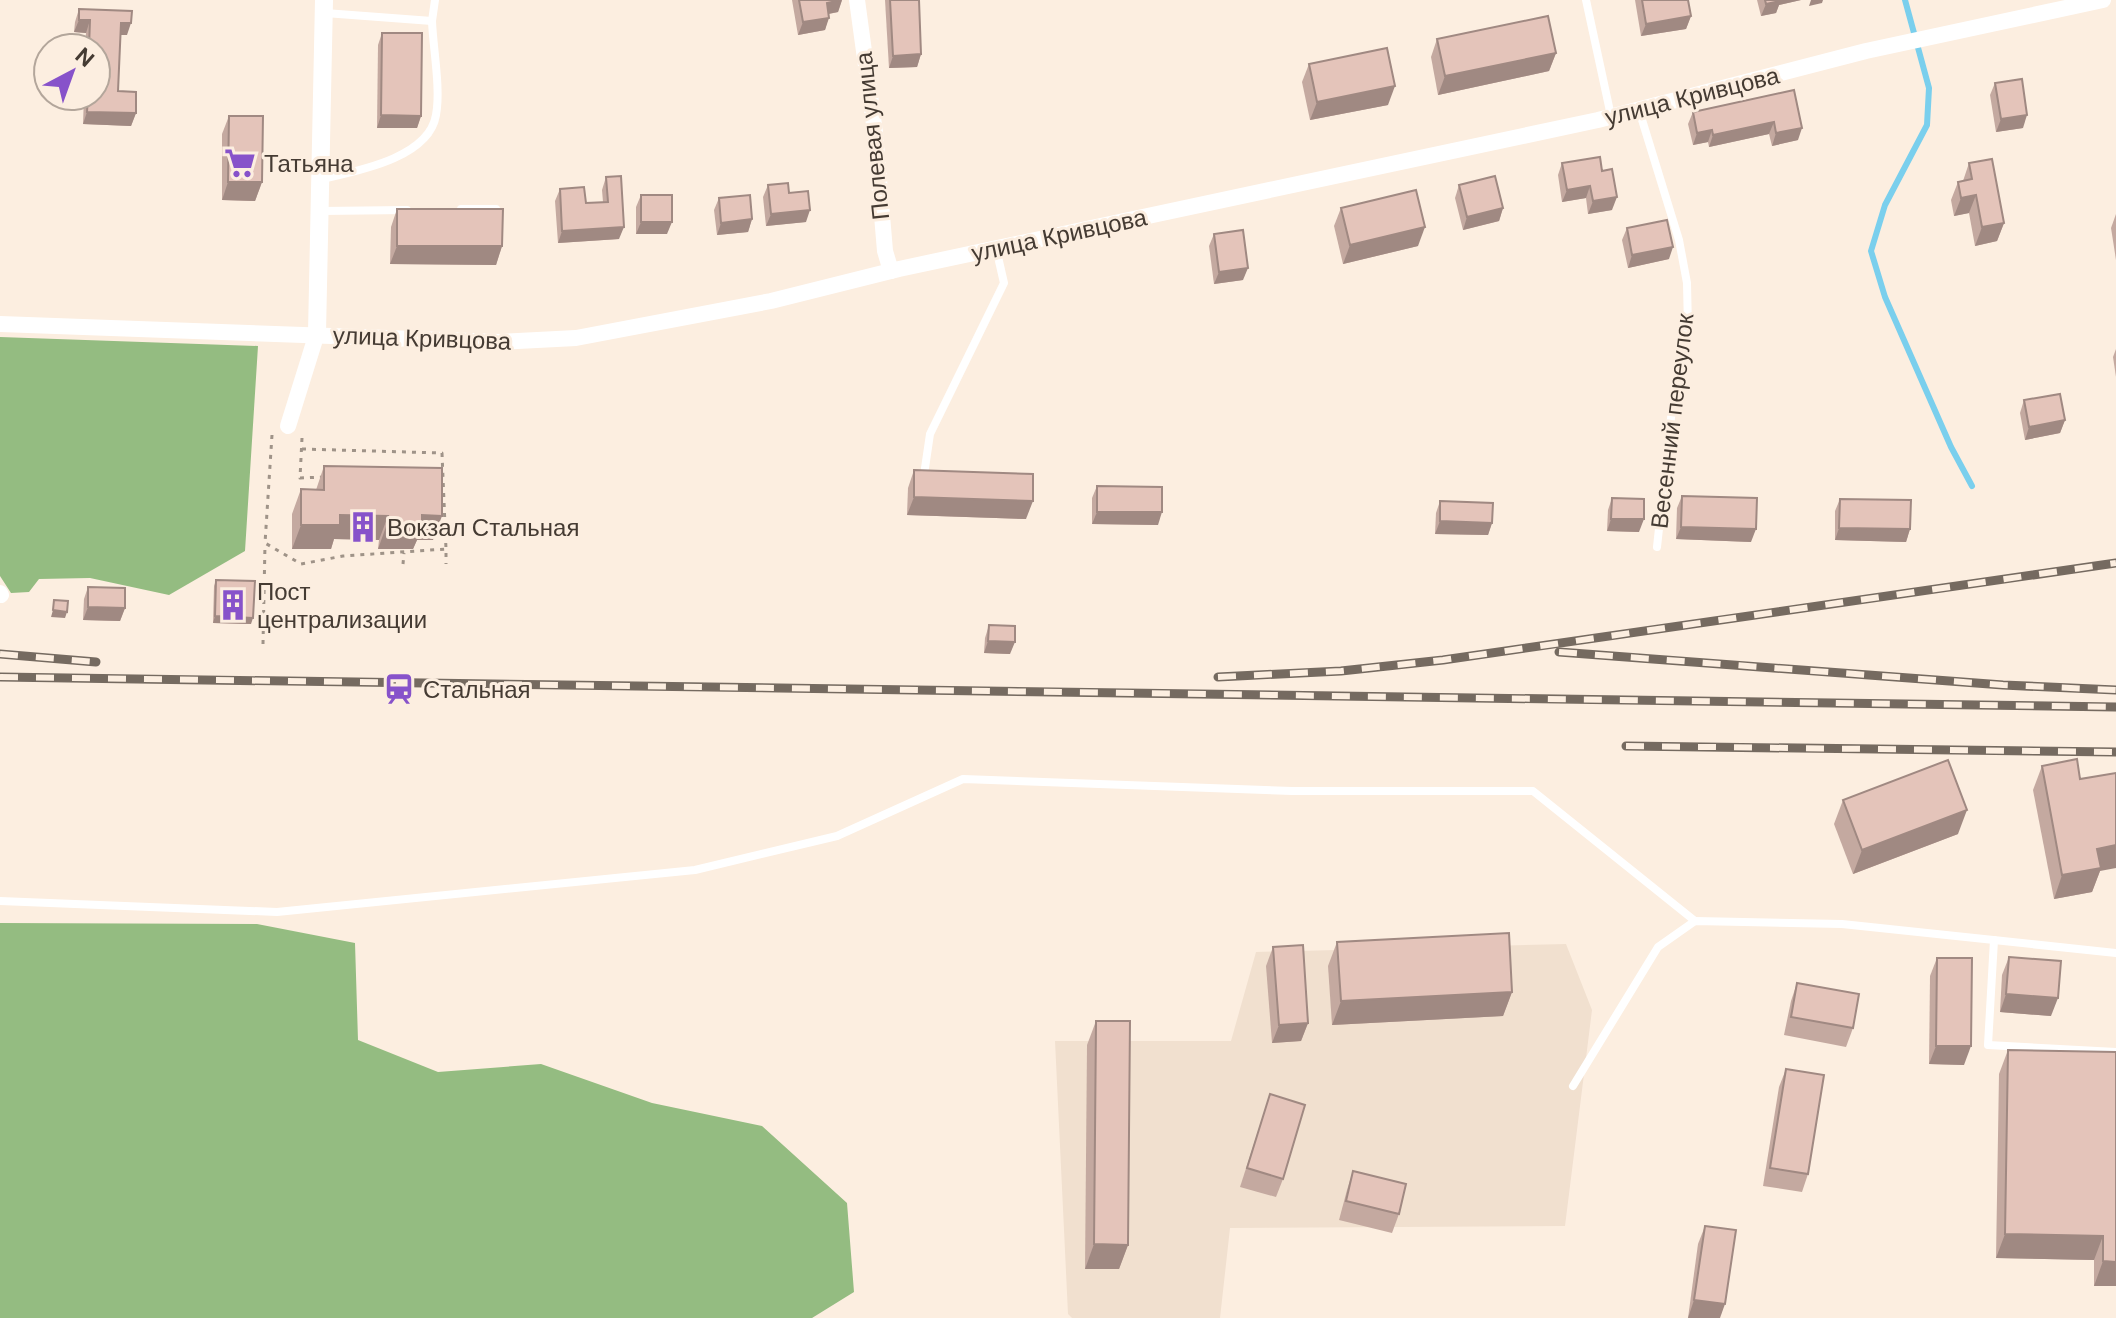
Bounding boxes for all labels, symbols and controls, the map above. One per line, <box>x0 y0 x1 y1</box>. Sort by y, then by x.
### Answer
north arrow <box>32 32 112 112</box>
text: N <box>69 41 100 73</box>
street label: Полевая улица <box>848 50 896 221</box>
street label: улица Кривцова <box>1602 59 1783 133</box>
supermarket icon: Татьяна <box>223 146 257 180</box>
place label: Татьяна <box>264 148 354 179</box>
street label: улица Кривцова <box>968 201 1150 269</box>
street label: Весенний переулок <box>1643 311 1701 530</box>
street label: улица Кривцова <box>332 319 512 357</box>
building icon: Вокзал Стальная <box>346 510 380 544</box>
place label: Вокзал Стальная <box>387 512 579 543</box>
place label: Пост централизации <box>257 576 427 635</box>
building icon: Пост централизации <box>216 588 250 622</box>
station icon: Стальная <box>382 672 416 706</box>
place label: Стальная <box>423 674 531 705</box>

